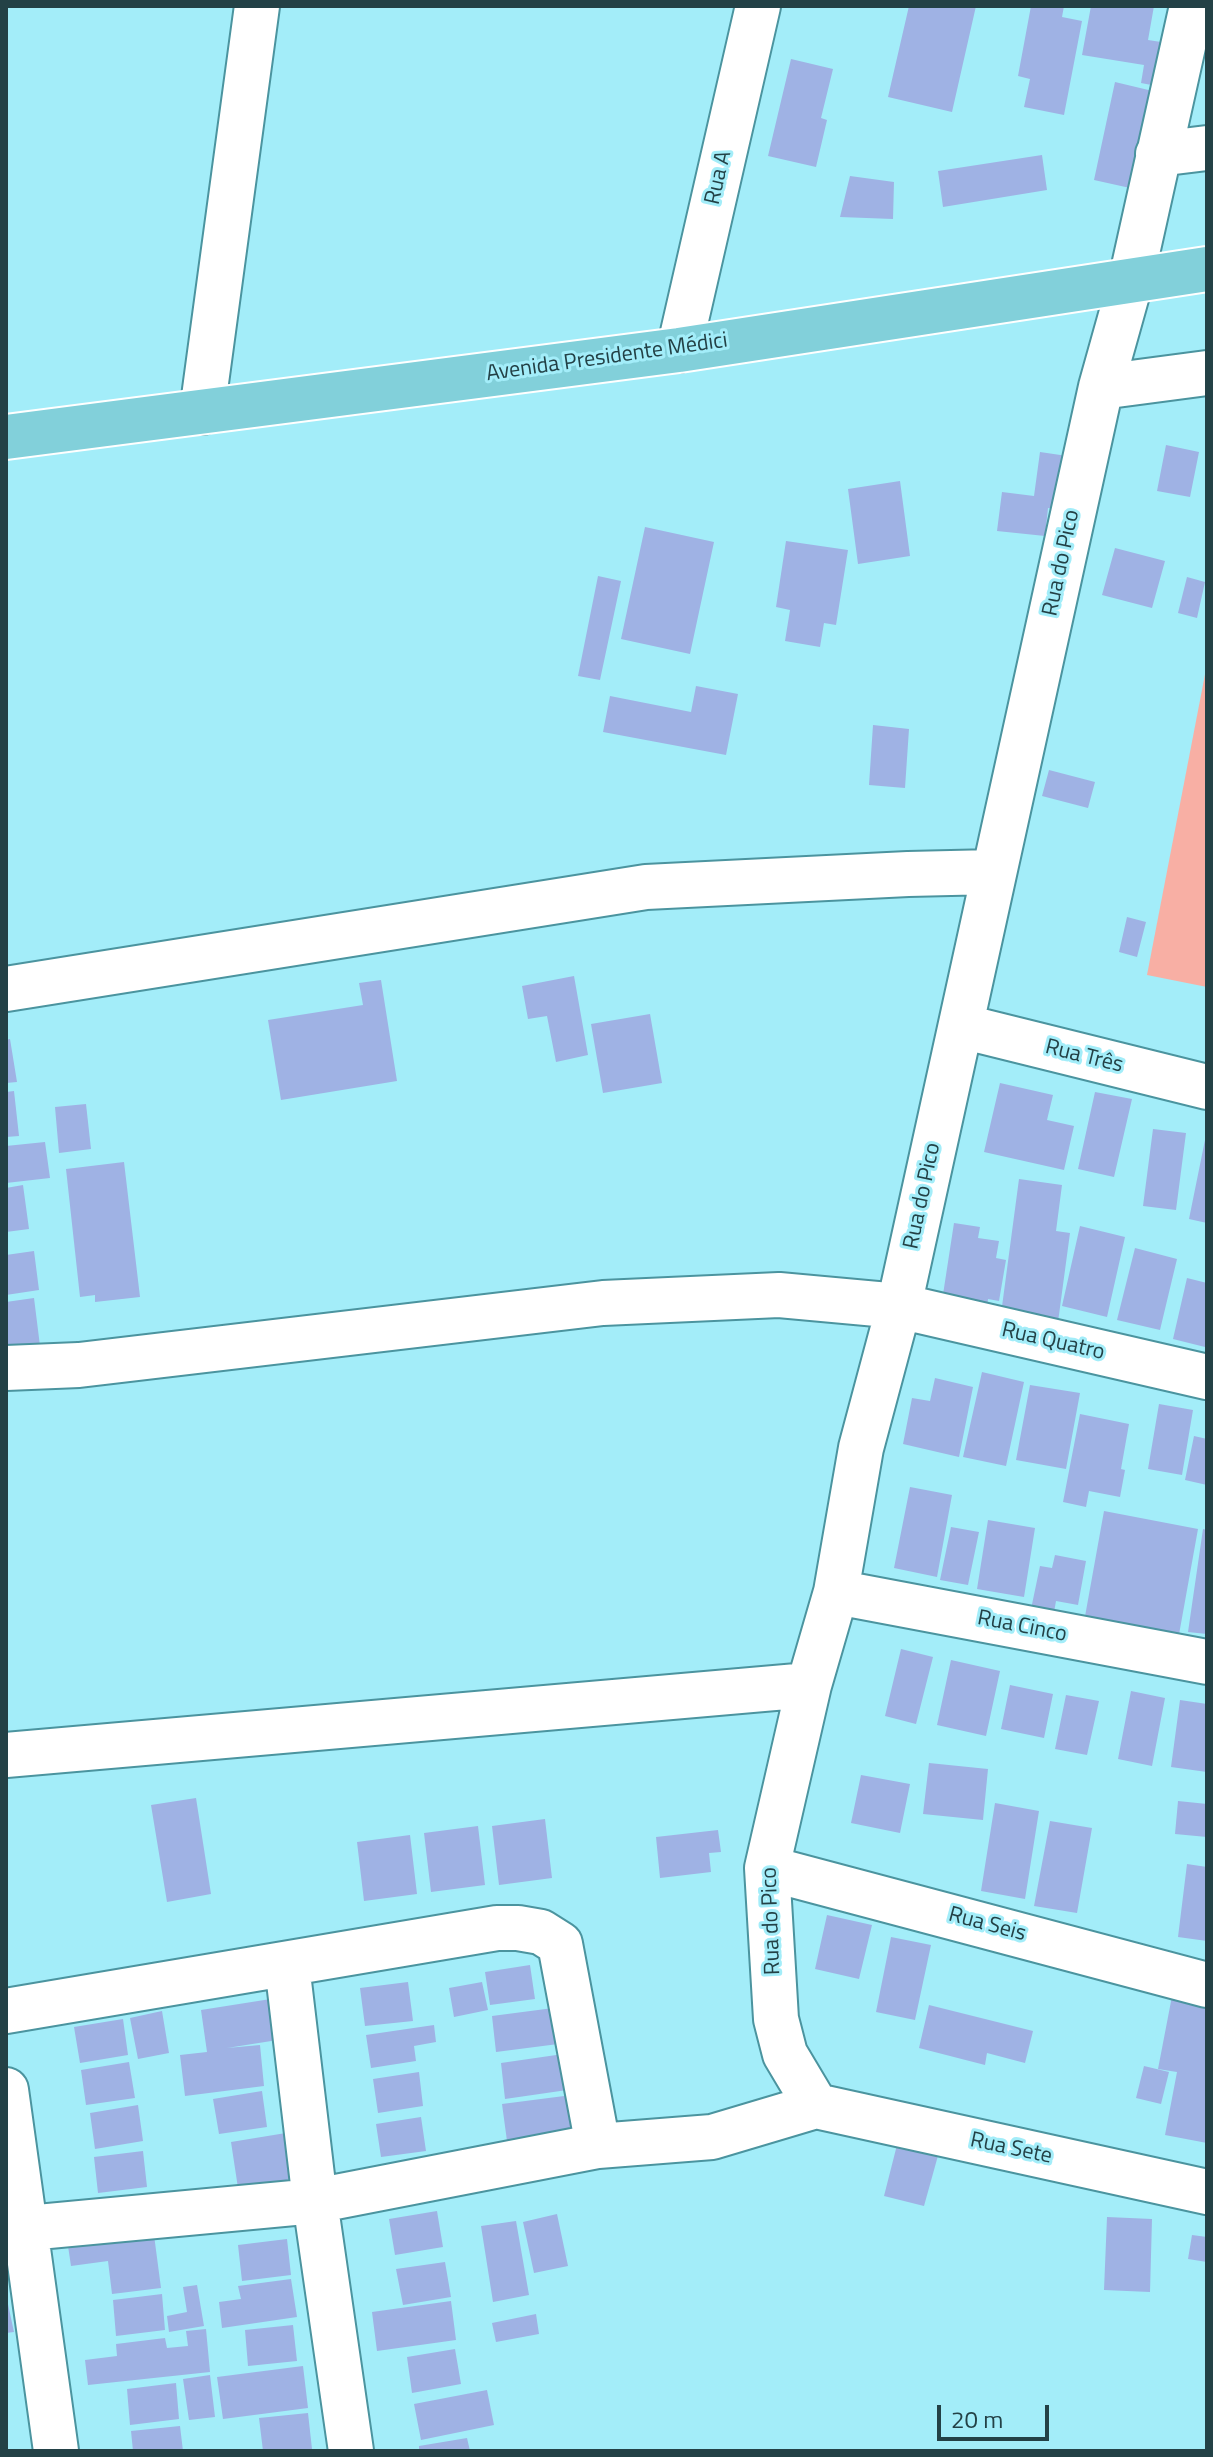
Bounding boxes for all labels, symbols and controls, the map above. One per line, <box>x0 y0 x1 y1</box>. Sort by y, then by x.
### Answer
street label: Rua A <box>700 149 738 207</box>
street label: Avenida Presidente Médici <box>485 328 729 388</box>
street label: Rua do Pico <box>1038 507 1086 619</box>
street label: Rua Três <box>1042 1035 1126 1079</box>
street label: Rua do Pico <box>899 1140 947 1252</box>
street label: Rua Quatro <box>999 1317 1107 1367</box>
street label: Rua Cinco <box>975 1605 1069 1649</box>
street label: Rua do Pico <box>757 1867 787 1975</box>
street label: Rua Seis <box>945 1902 1029 1948</box>
street label: Rua Sete <box>968 2127 1054 2171</box>
scale bar <box>941 2389 1053 2439</box>
text: 20 m <box>951 2401 1003 2437</box>

